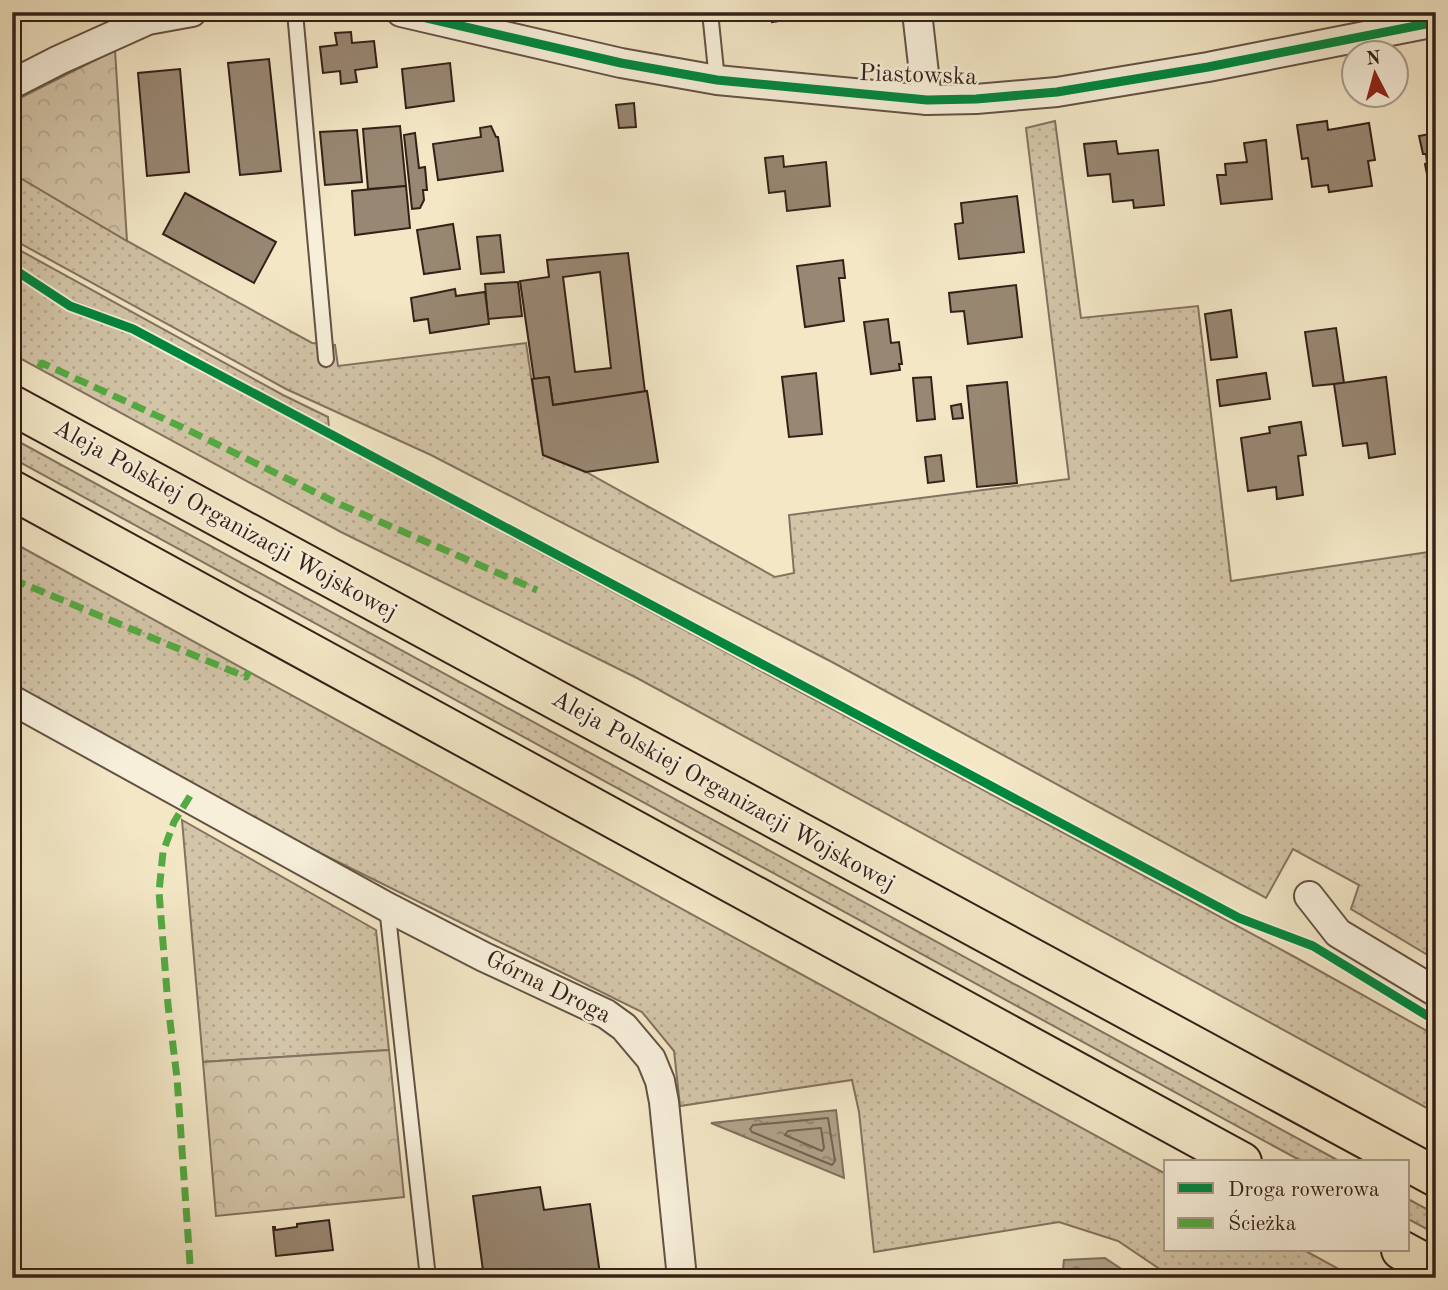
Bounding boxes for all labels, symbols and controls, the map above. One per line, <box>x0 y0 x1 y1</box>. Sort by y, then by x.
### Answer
north arrow <box>1340 38 1410 108</box>
text: N <box>1365 49 1382 70</box>
street label: Piastowska <box>858 62 978 90</box>
street label: Aleja Polskiej Organizacji Wojskowej <box>49 416 401 626</box>
street label: Aleja Polskiej Organizacji Wojskowej <box>547 687 899 897</box>
street label: Górna Droga <box>482 947 614 1029</box>
legend <box>1164 1160 1410 1252</box>
text: Droga rowerowa <box>1228 1180 1379 1201</box>
text: Ścieżka <box>1228 1209 1296 1235</box>

